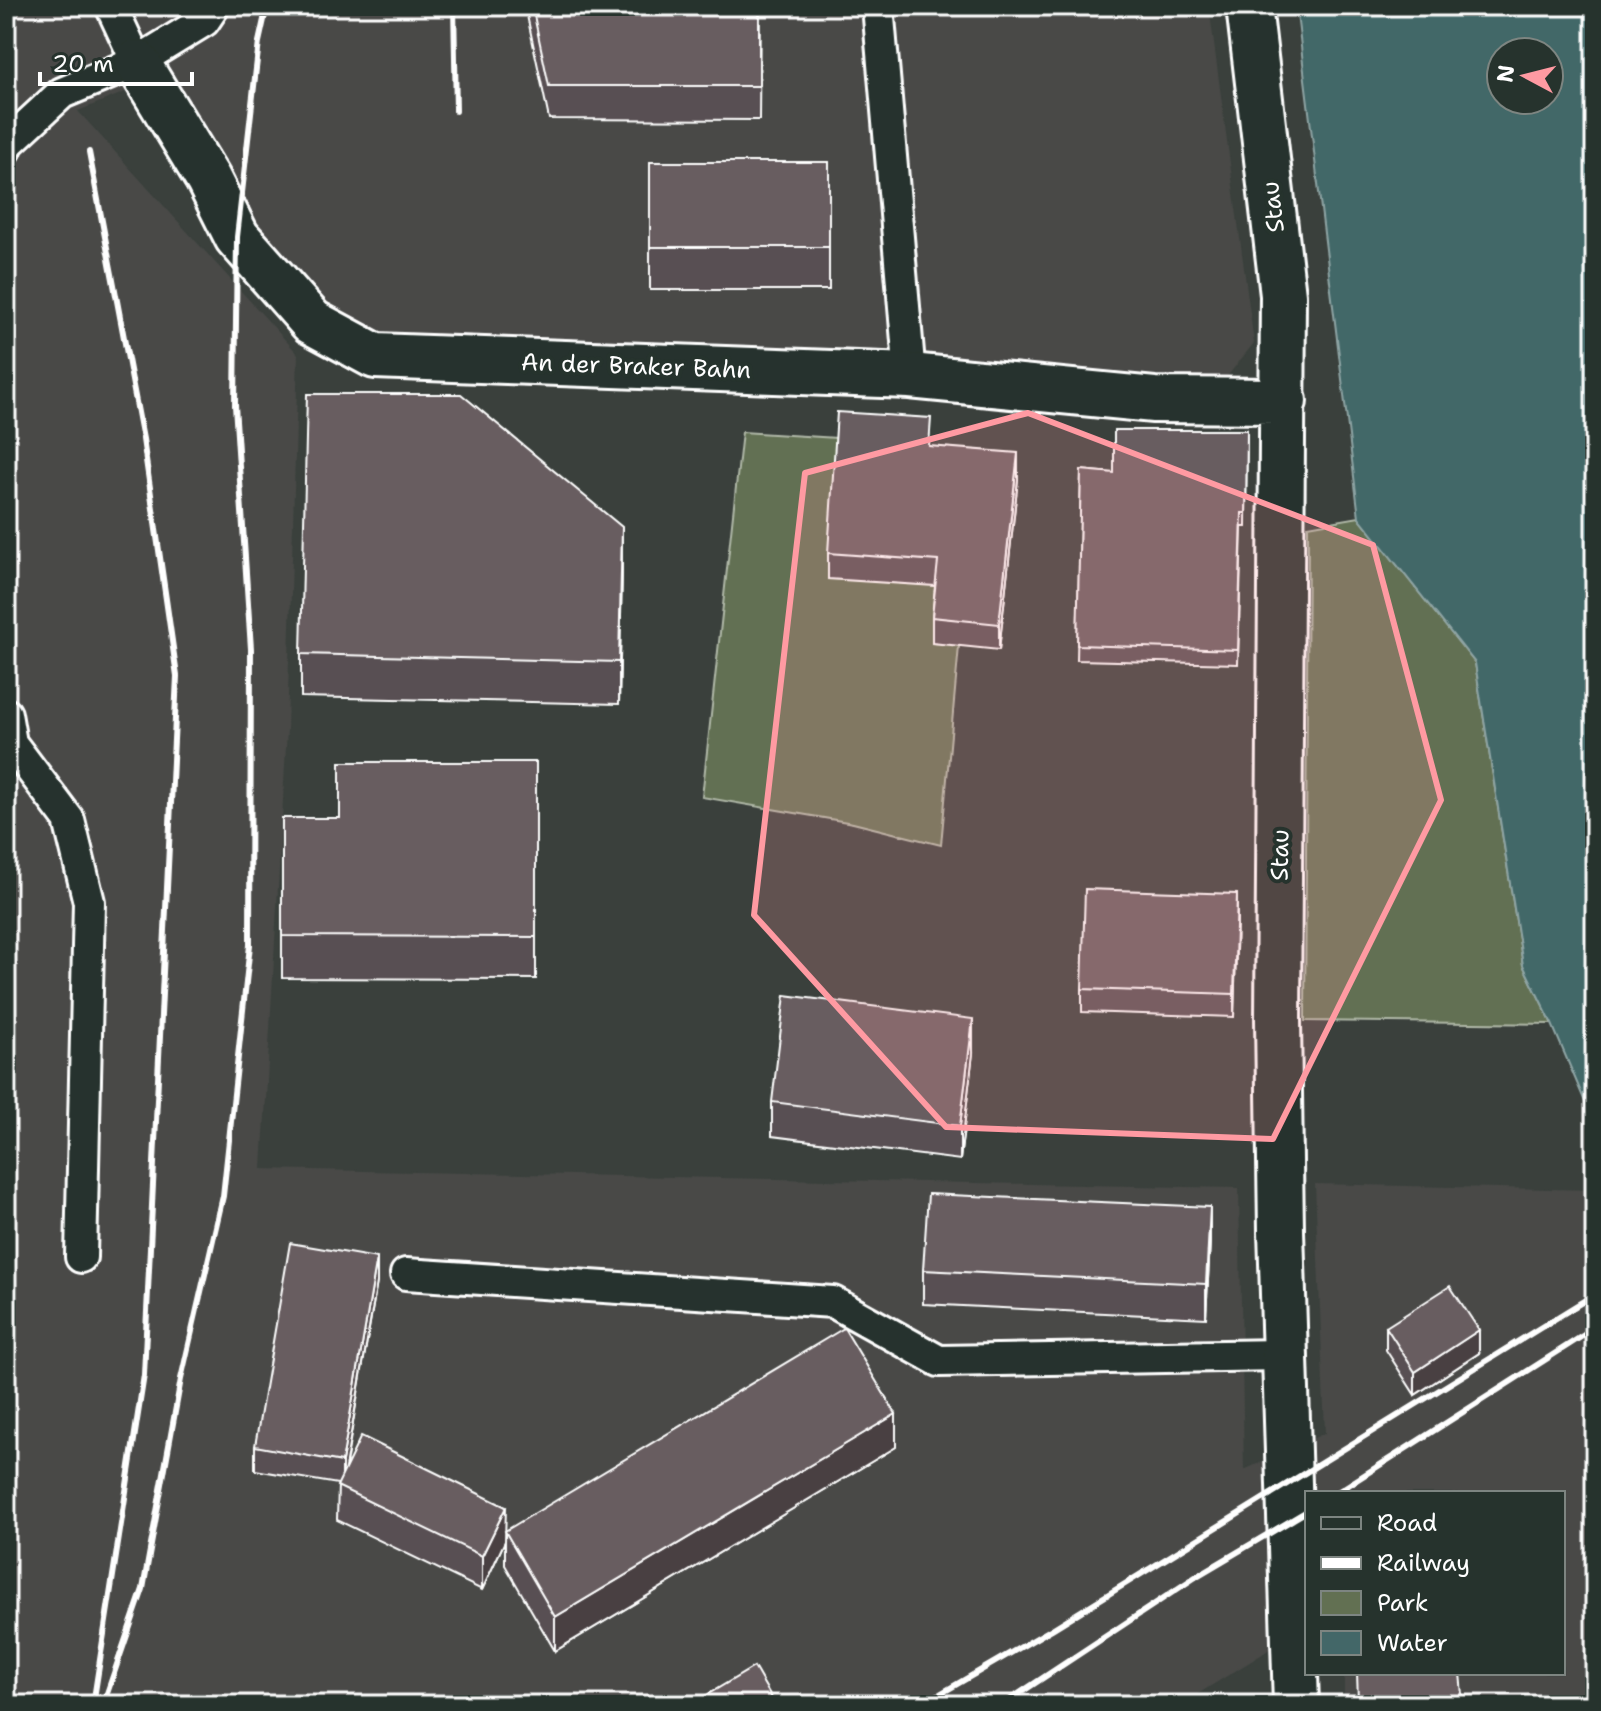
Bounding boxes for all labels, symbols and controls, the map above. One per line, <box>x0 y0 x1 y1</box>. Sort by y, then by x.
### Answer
scale bar <box>40 36 192 86</box>
north arrow <box>1485 36 1565 116</box>
text: 20 m <box>52 48 114 80</box>
text: N <box>1490 63 1521 84</box>
street label: Stau <box>1254 179 1292 235</box>
street label: An der Braker Bahn <box>520 346 752 386</box>
street label: Stau <box>1264 829 1296 881</box>
legend <box>1305 1491 1565 1675</box>
text: Road <box>1377 1507 1437 1539</box>
text: Railway <box>1377 1547 1470 1579</box>
text: Park <box>1377 1587 1429 1619</box>
text: Water <box>1377 1627 1448 1659</box>

